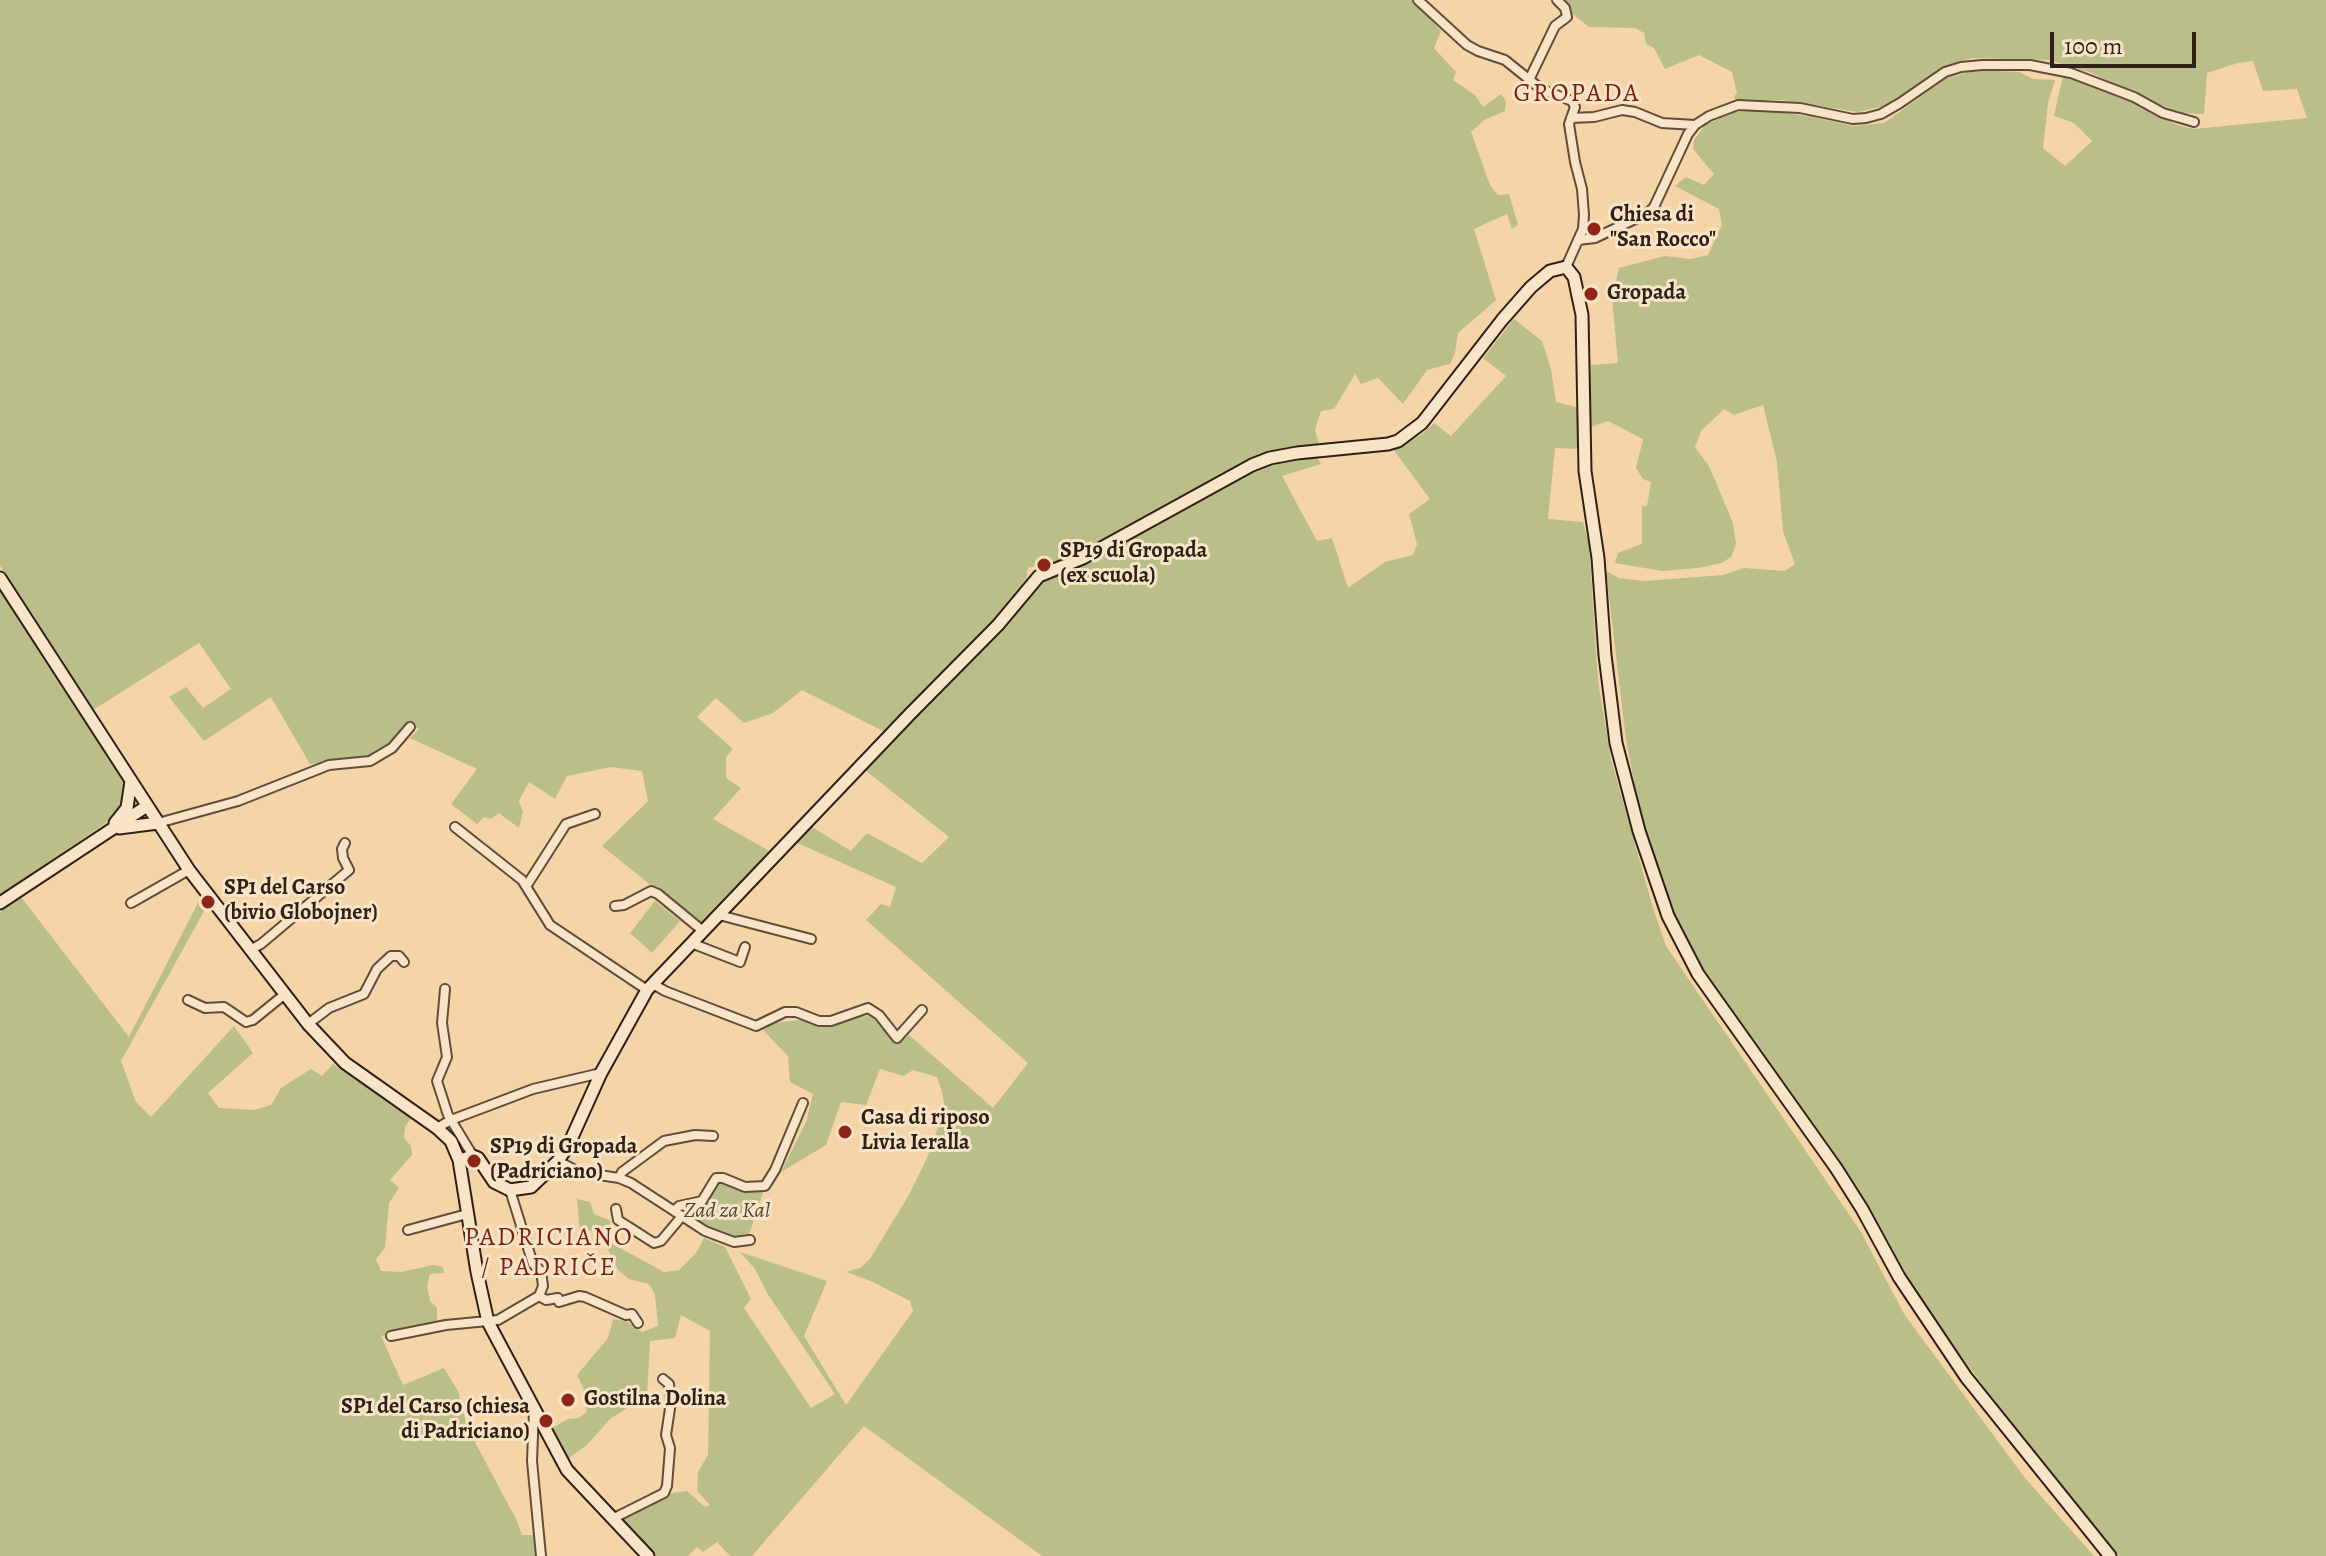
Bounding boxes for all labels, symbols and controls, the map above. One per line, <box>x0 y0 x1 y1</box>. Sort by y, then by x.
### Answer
scale bar <box>2054 16 2200 66</box>
text: 100 m <box>2064 30 2123 62</box>
district label: GROPADA <box>1513 79 1641 111</box>
place label: Chiesa di "San Rocco" <box>1610 203 1716 254</box>
marker: Chiesa di "San Rocco" <box>1585 220 1603 238</box>
place label: Gropada <box>1607 281 1686 307</box>
marker: Gropada <box>1582 285 1600 303</box>
place label: SP19 di Gropada (ex scuola) <box>1060 539 1207 590</box>
marker: SP19 di Gropada (ex scuola) <box>1035 556 1053 574</box>
place label: SP1 del Carso (bivio Globojner) <box>224 876 378 928</box>
marker: SP1 del Carso (bivio Globojner) <box>199 893 217 911</box>
place label: Casa di riposo Livia Ieralla <box>861 1106 990 1158</box>
marker: Casa di riposo Livia Ieralla <box>836 1123 854 1141</box>
place label: SP19 di Gropada (Padriciano) <box>490 1135 637 1186</box>
marker: SP19 di Gropada (Padriciano) <box>465 1152 483 1170</box>
park label: Zad za Kal <box>684 1199 770 1225</box>
district label: PADRICIANO / PADRIČE <box>464 1223 634 1284</box>
place label: Gostilna Dolina <box>584 1387 726 1413</box>
marker: Gostilna Dolina <box>559 1391 577 1409</box>
place label: SP1 del Carso (chiesa di Padriciano) <box>341 1395 530 1446</box>
marker: SP1 del Carso (chiesa di Padriciano) <box>537 1412 555 1430</box>

